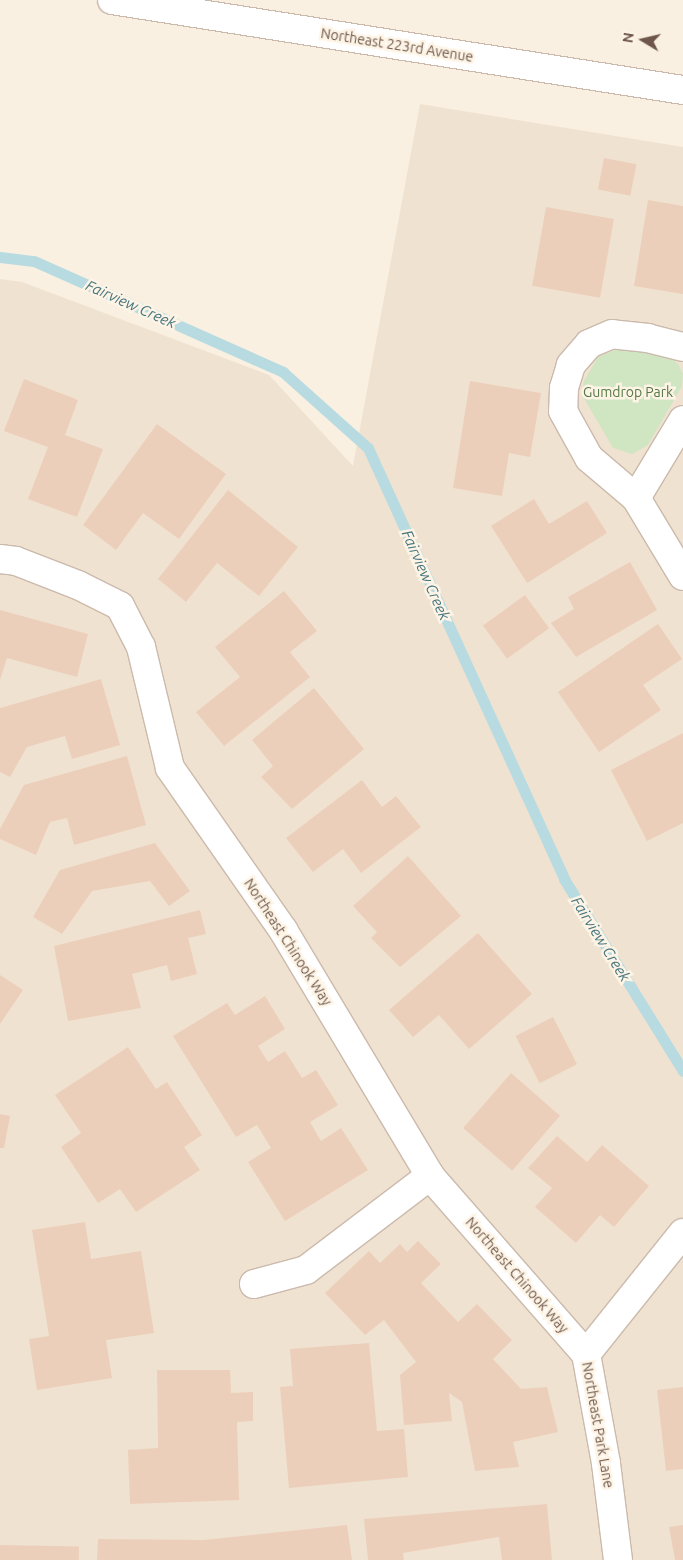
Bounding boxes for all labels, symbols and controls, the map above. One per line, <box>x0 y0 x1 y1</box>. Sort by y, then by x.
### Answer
north arrow <box>618 15 668 65</box>
street label: Northeast 223rd Avenue <box>320 25 474 65</box>
text: N <box>619 31 637 44</box>
water label: Fairview Creek <box>83 276 179 332</box>
park label: Gumdrop Park <box>583 384 673 400</box>
water label: Fairview Creek <box>398 527 454 623</box>
street label: Northeast Chinook Way <box>241 875 335 1009</box>
water label: Fairview Creek <box>568 893 634 985</box>
street label: Northeast Chinook Way <box>462 1214 572 1336</box>
street label: Northeast Park Lane <box>579 1361 617 1489</box>

